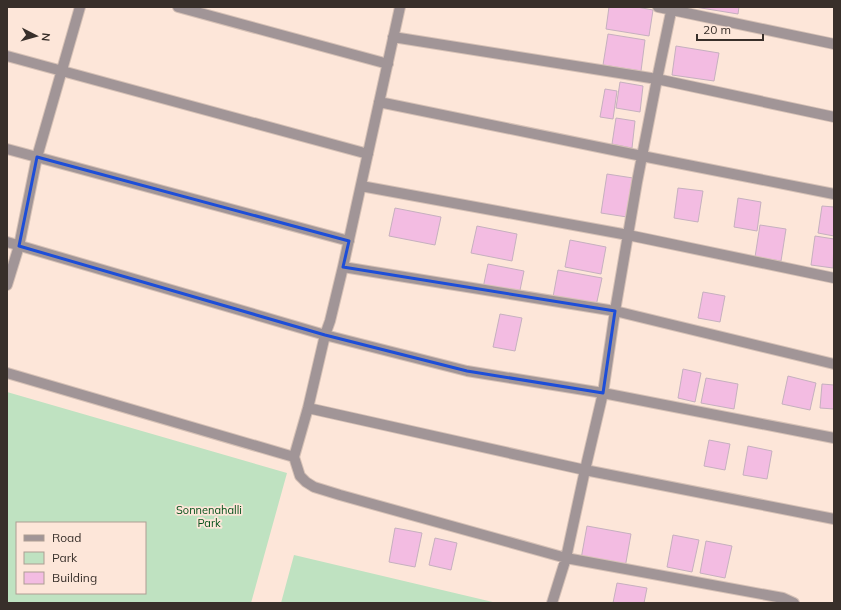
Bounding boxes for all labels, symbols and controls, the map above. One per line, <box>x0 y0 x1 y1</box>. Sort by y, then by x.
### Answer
north arrow <box>16 16 56 56</box>
scale bar <box>697 16 763 42</box>
text: 20 m <box>703 22 731 37</box>
text: N <box>39 32 53 42</box>
park label: Sonnenahalli Park <box>176 503 242 530</box>
legend <box>16 522 146 594</box>
text: Road <box>52 530 81 545</box>
text: Park <box>52 550 78 565</box>
text: Building <box>52 570 97 585</box>

